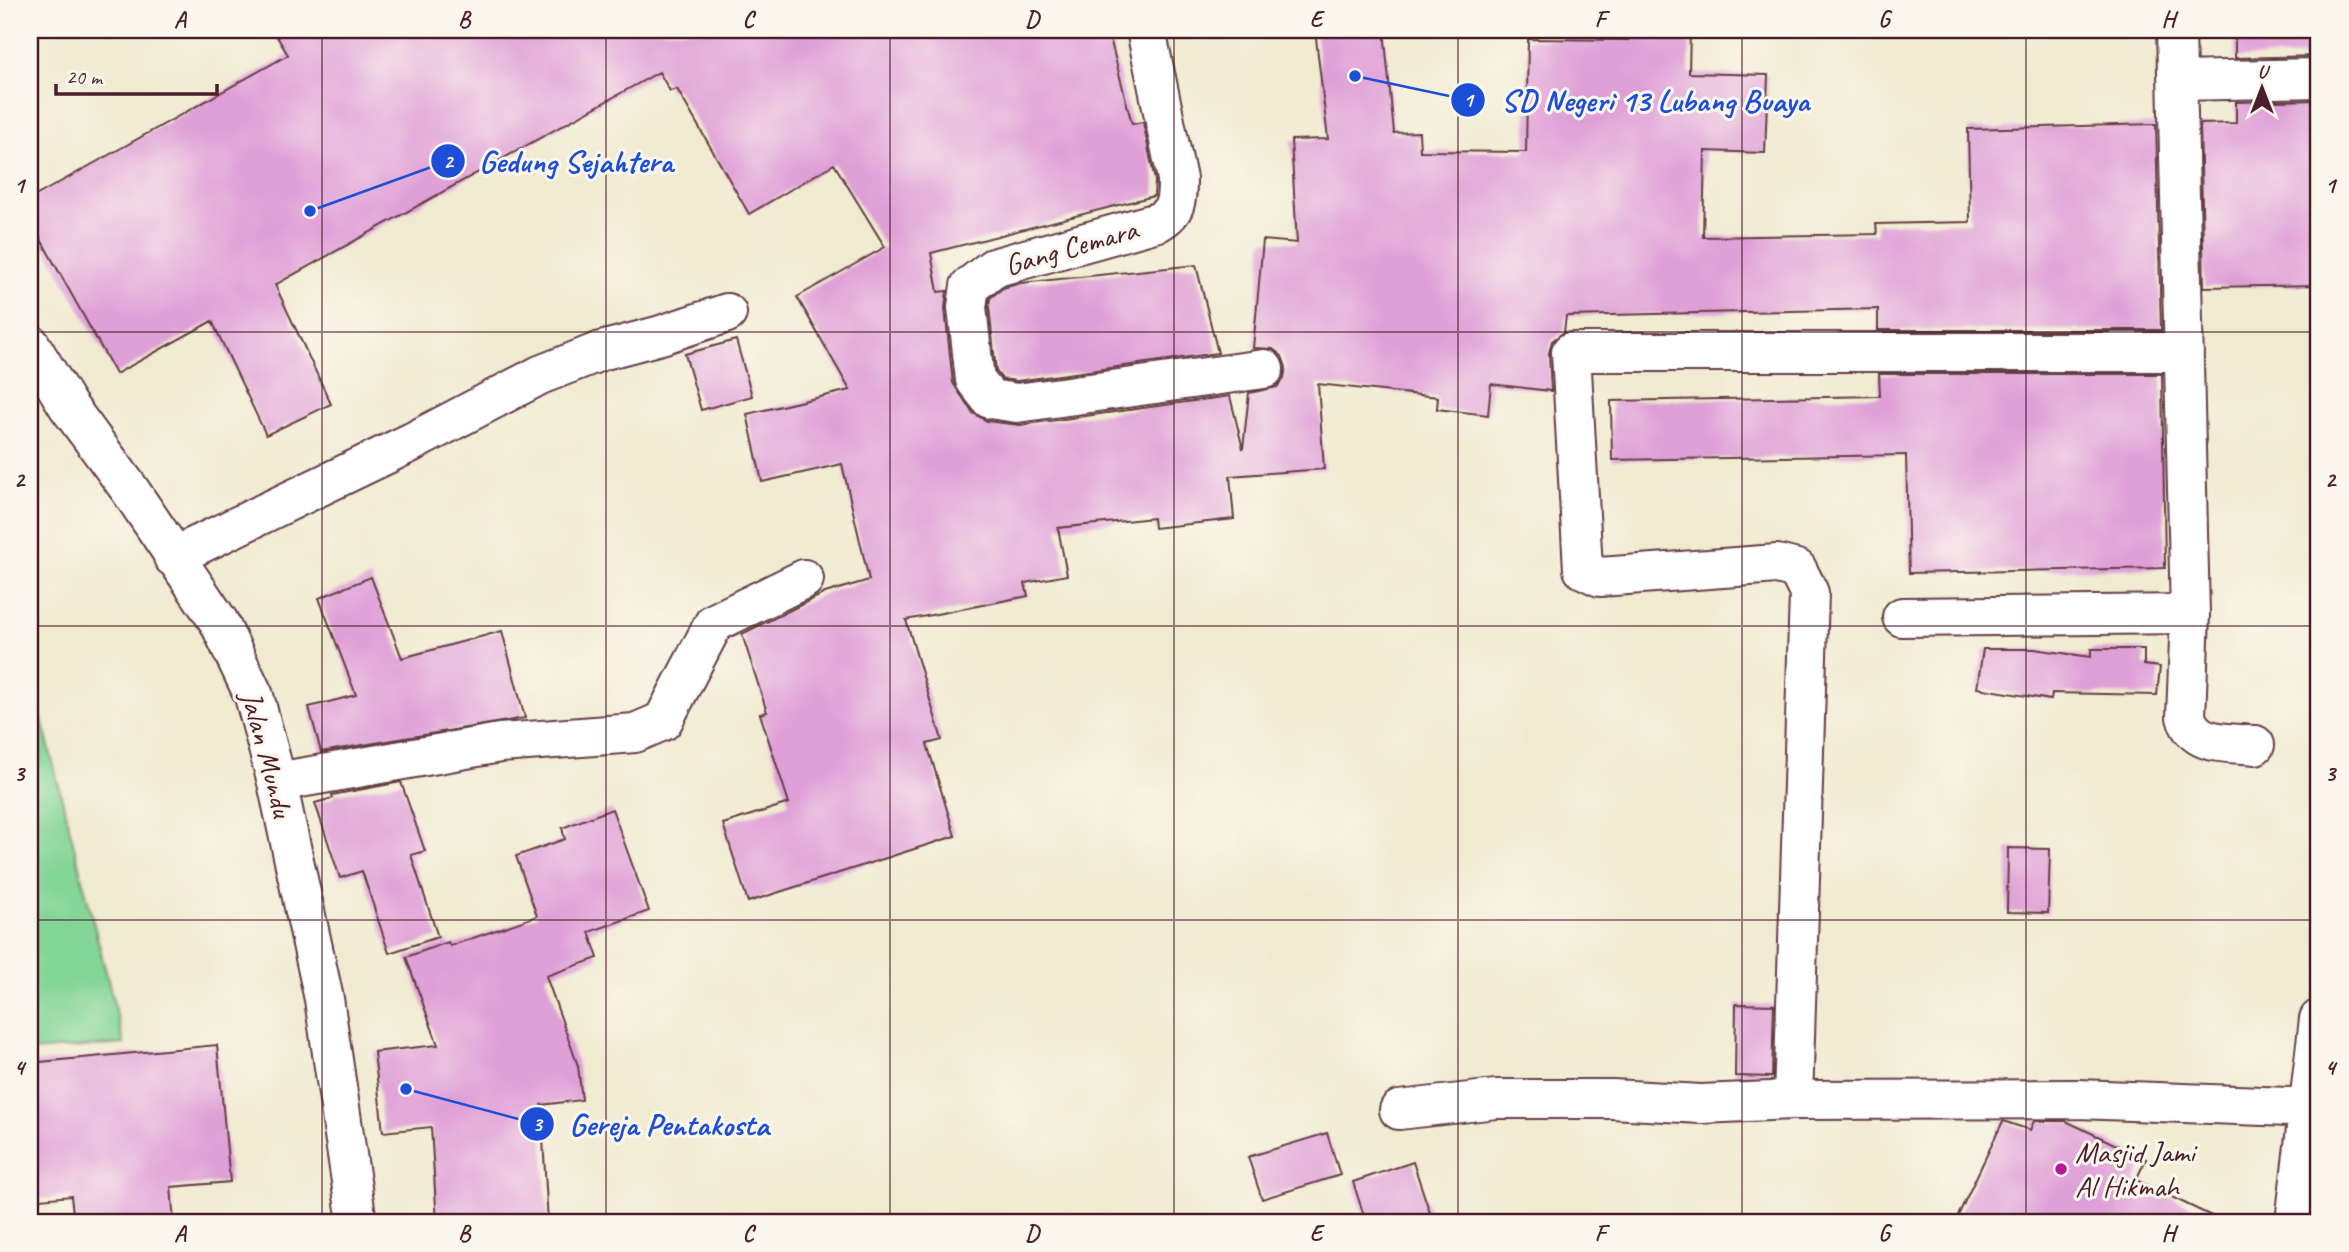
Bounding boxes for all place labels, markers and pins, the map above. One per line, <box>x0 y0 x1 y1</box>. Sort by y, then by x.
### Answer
callout: SD Negeri 13 Lubang Buaya <box>1451 74 1823 127</box>
callout: Gedung Sejahtera <box>430 135 686 188</box>
callout: Gereja Pentakosta <box>520 1098 782 1151</box>
place label: Masjid Jami Al Hikmah <box>2075 1133 2198 1205</box>
marker: Masjid Jami Al Hikmah <box>2053 1161 2069 1177</box>

